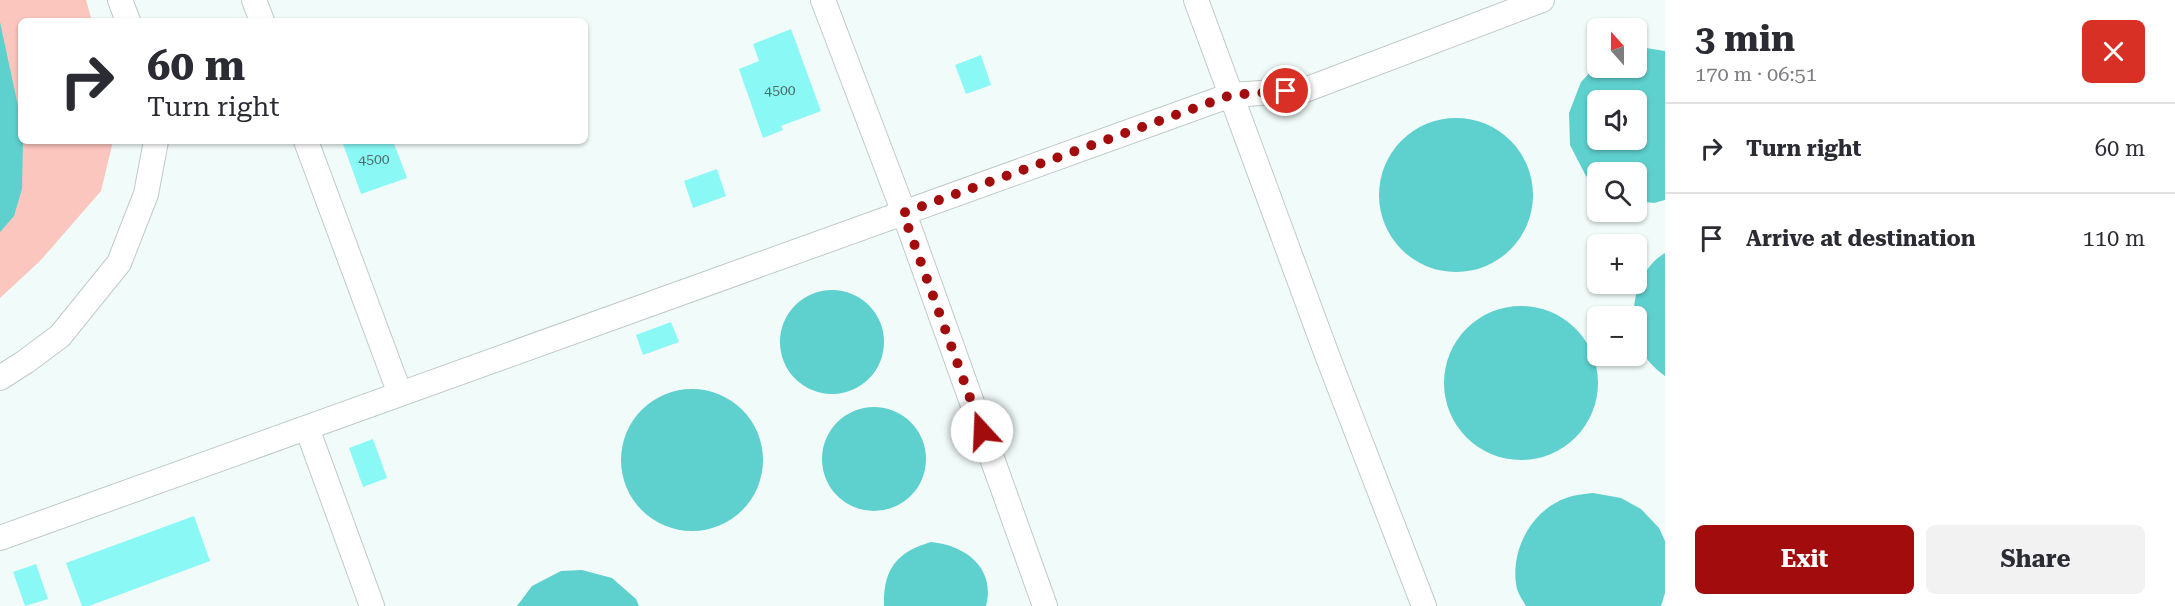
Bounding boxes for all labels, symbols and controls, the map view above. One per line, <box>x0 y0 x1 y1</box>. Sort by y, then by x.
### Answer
north arrow <box>1587 18 1647 78</box>
map controls <box>1587 18 1647 366</box>
text: 3 min <box>1695 18 1795 60</box>
button: close <box>2082 20 2145 83</box>
text: 60 m <box>147 41 245 90</box>
icon: right <box>48 42 126 120</box>
text: 170 m · 06:51 <box>1695 62 1817 86</box>
pin <box>1260 65 1311 116</box>
icon: arrive <box>1269 74 1302 107</box>
house number: 4500 <box>764 82 796 98</box>
button: sound <box>1587 90 1647 150</box>
text: Turn right <box>147 91 280 123</box>
icon: right <box>1695 132 1728 165</box>
text: Turn right <box>1746 136 1861 161</box>
text: 60 m <box>2095 136 2145 161</box>
house number: 4500 <box>358 151 390 167</box>
button: search <box>1587 162 1647 222</box>
icon: arrive <box>1695 222 1728 255</box>
text: Arrive at destination <box>1746 226 1975 251</box>
text: 110 m <box>2082 226 2145 251</box>
button: + <box>1587 234 1647 294</box>
button: − <box>1587 306 1647 366</box>
position arrow <box>950 399 1014 463</box>
button: Exit <box>1695 525 1914 594</box>
button: Share <box>1926 525 2145 594</box>

